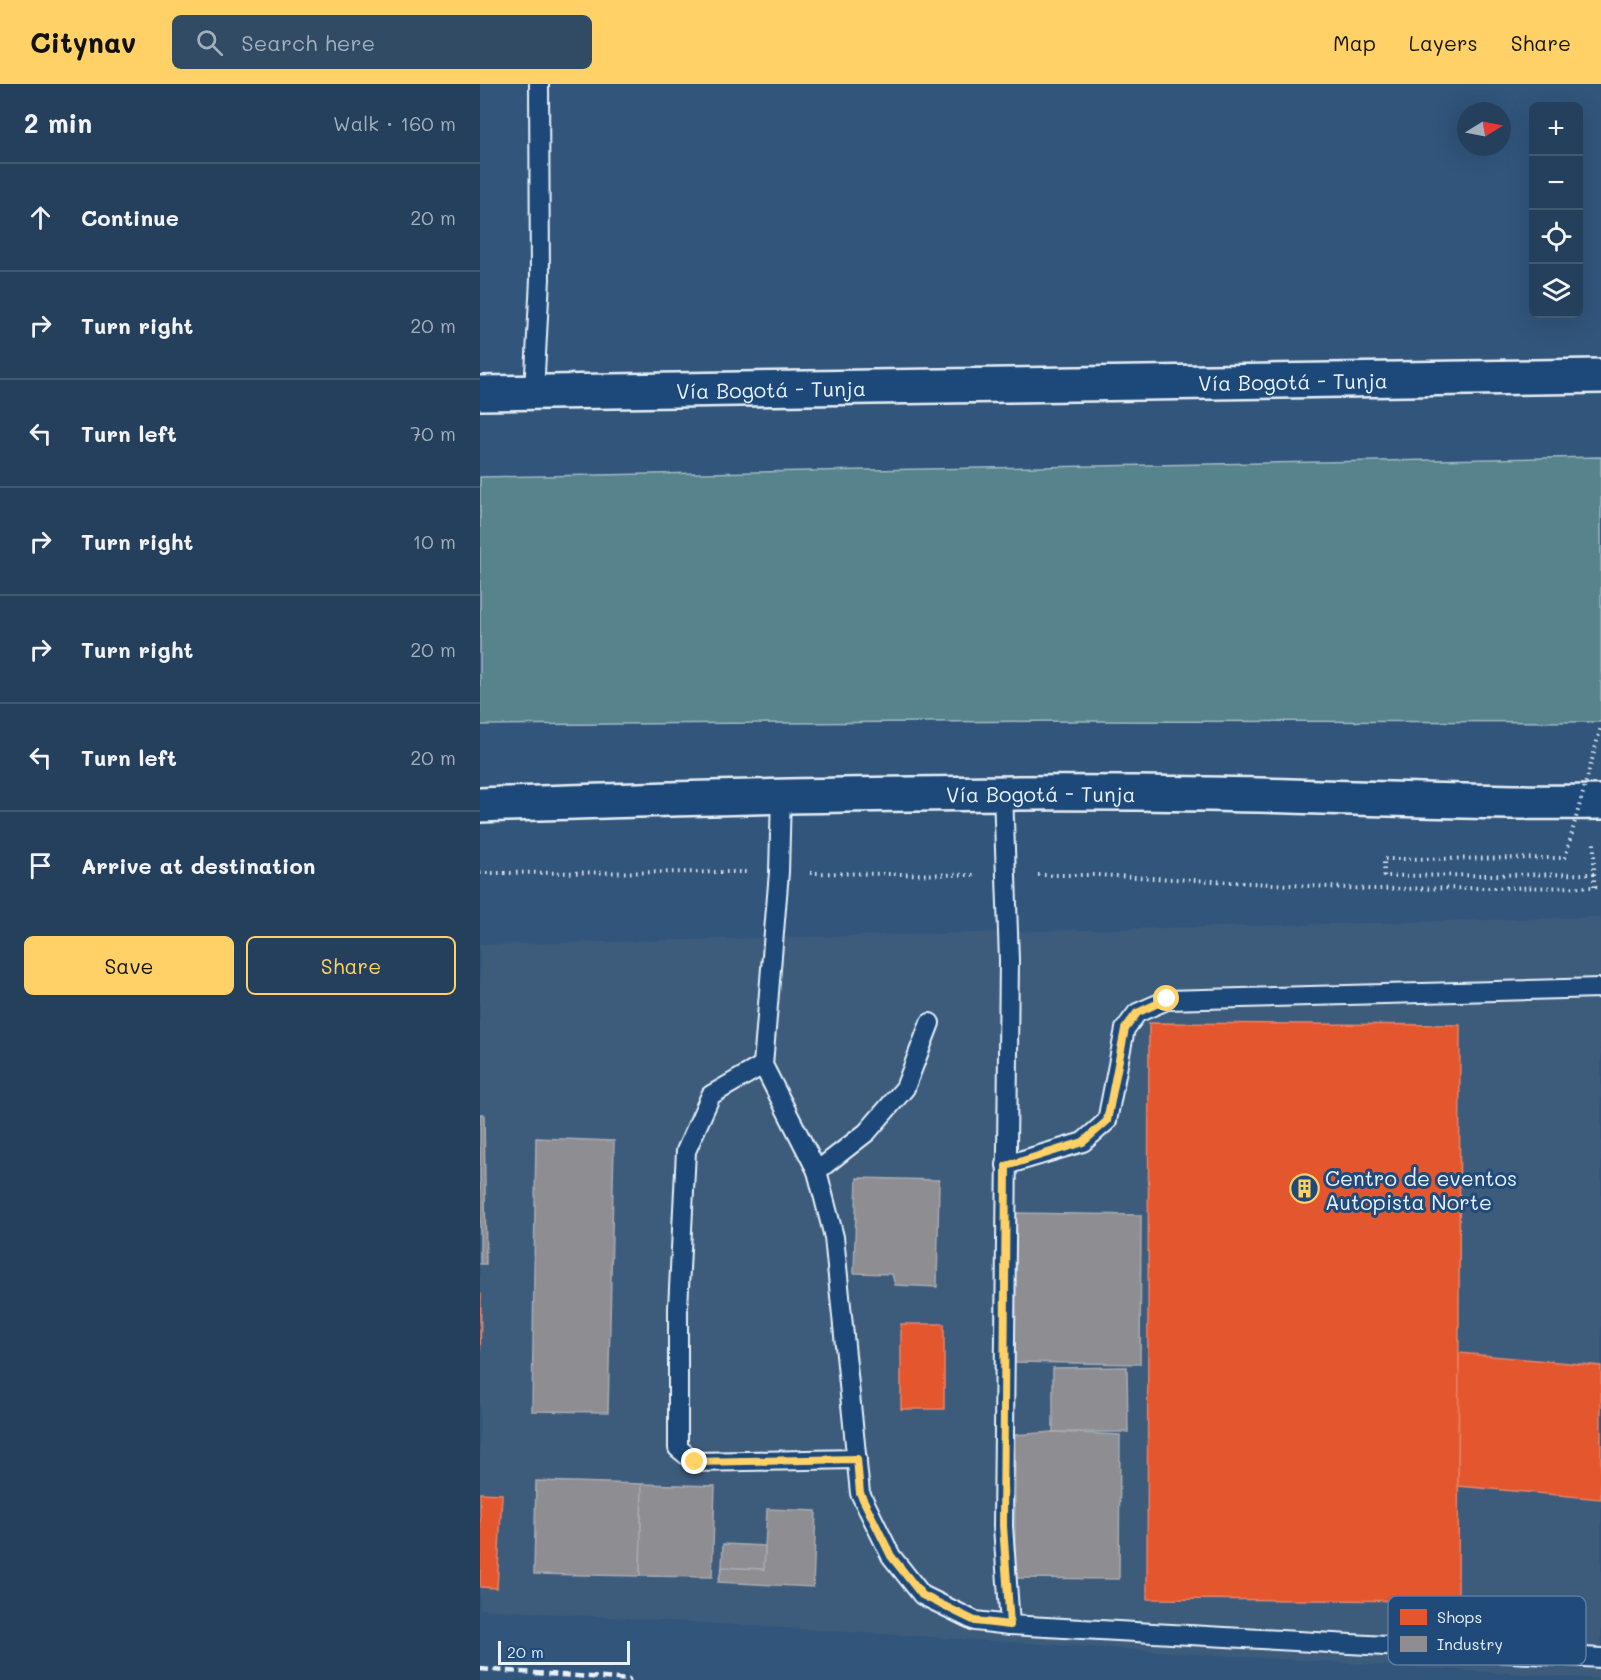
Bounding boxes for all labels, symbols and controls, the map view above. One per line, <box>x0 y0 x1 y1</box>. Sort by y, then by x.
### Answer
search box <box>172 15 592 69</box>
text: Citynav <box>30 24 136 60</box>
icon: search <box>193 26 226 59</box>
text: Search here <box>241 28 375 57</box>
text: Map <box>1333 29 1376 56</box>
text: Layers <box>1409 29 1478 56</box>
text: Share <box>1511 29 1571 56</box>
north arrow <box>1457 102 1511 156</box>
map controls <box>1529 102 1583 318</box>
button: + <box>1529 102 1583 156</box>
text: 2 min <box>24 106 92 140</box>
text: Walk · 160 m <box>333 110 456 136</box>
button: − <box>1529 156 1583 210</box>
icon: ahead <box>24 201 57 234</box>
text: Continue <box>81 203 179 232</box>
text: 20 m <box>410 204 456 230</box>
button: locate <box>1529 210 1583 264</box>
button: layers <box>1529 264 1583 318</box>
icon: right <box>24 309 57 342</box>
text: Turn right <box>81 311 193 340</box>
text: 20 m <box>410 312 456 338</box>
street label: Vía Bogotá - Tunja <box>1198 366 1388 396</box>
street label: Vía Bogotá - Tunja <box>676 374 866 404</box>
icon: left <box>24 417 57 450</box>
text: Turn left <box>81 419 177 448</box>
text: 70 m <box>410 420 456 446</box>
icon: right <box>24 525 57 558</box>
text: Turn right <box>81 527 193 556</box>
text: 10 m <box>412 528 456 554</box>
icon: right <box>24 633 57 666</box>
text: Turn right <box>81 635 193 664</box>
text: 20 m <box>410 636 456 662</box>
icon: left <box>24 741 57 774</box>
text: Turn left <box>81 743 177 772</box>
text: 20 m <box>410 744 456 770</box>
street label: Vía Bogotá - Tunja <box>946 779 1136 807</box>
icon: arrive <box>24 849 57 882</box>
text: Arrive at destination <box>81 851 316 880</box>
button: Save <box>24 936 234 995</box>
button: Share <box>246 936 456 995</box>
route start <box>1153 985 1179 1011</box>
place label: Centro de eventos Autopista Norte <box>1325 1164 1517 1215</box>
building icon: Centro de eventos Autopista Norte <box>1288 1173 1320 1205</box>
route end <box>681 1448 707 1474</box>
legend <box>1388 1596 1586 1665</box>
text: Shops <box>1437 1606 1482 1627</box>
text: Industry <box>1437 1633 1503 1654</box>
scale bar <box>498 1638 630 1666</box>
text: 20 m <box>507 1641 544 1662</box>

